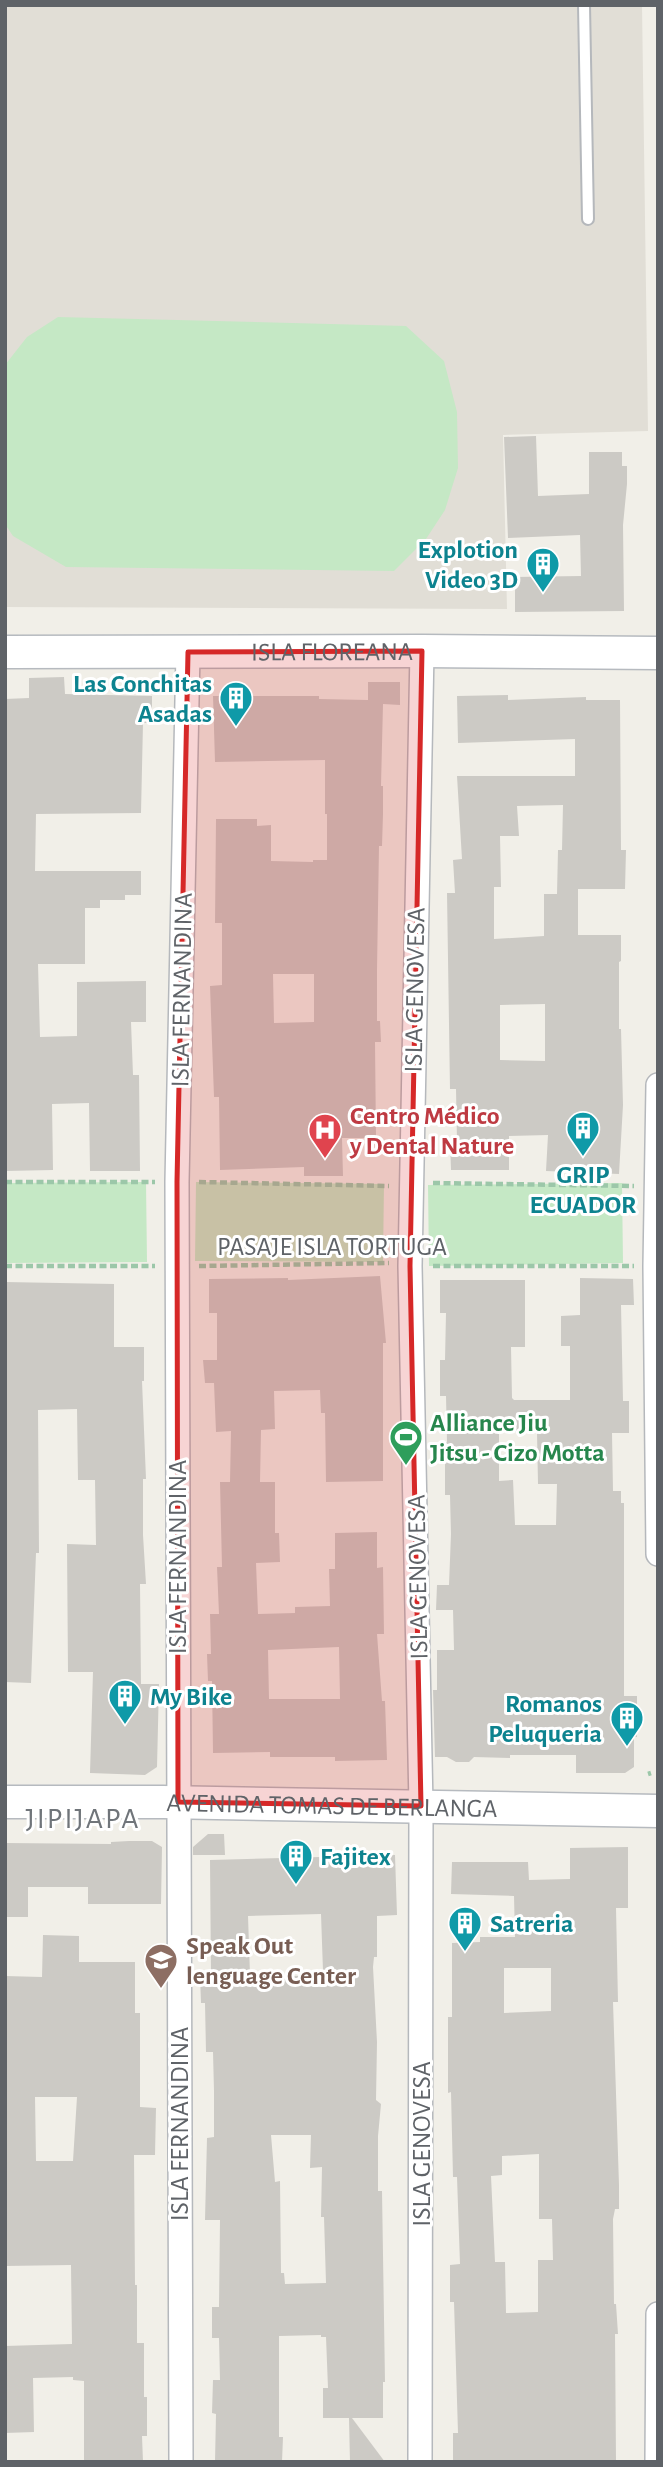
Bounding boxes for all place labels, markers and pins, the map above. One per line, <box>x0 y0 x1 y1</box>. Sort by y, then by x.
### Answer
place label: Explotion Video 3D <box>418 537 518 593</box>
building icon: Explotion Video 3D <box>524 545 562 594</box>
place label: Las Conchitas Asadas <box>73 671 212 727</box>
building icon: Las Conchitas Asadas <box>217 679 255 728</box>
place label: Centro Médico y Dental Nature <box>349 1103 514 1159</box>
building icon: GRIP ECUADOR <box>564 1109 602 1158</box>
hospital icon: Centro Médico y Dental Nature <box>306 1111 344 1160</box>
place label: GRIP ECUADOR <box>530 1162 636 1218</box>
place label: Alliance Jiu Jitsu - Cizo Motta <box>430 1410 605 1466</box>
sports icon: Alliance Jiu Jitsu - Cizo Motta <box>387 1418 425 1467</box>
building icon: My Bike <box>106 1677 144 1726</box>
place label: My Bike <box>150 1684 232 1710</box>
place label: Romanos Peluqueria <box>488 1691 602 1747</box>
building icon: Romanos Peluqueria <box>608 1699 646 1748</box>
building icon: Fajitex <box>277 1837 315 1886</box>
place label: Fajitex <box>320 1844 391 1870</box>
building icon: Satreria <box>446 1904 484 1953</box>
place label: Satreria <box>490 1911 574 1937</box>
place label: Speak Out lenguage Center <box>186 1933 356 1989</box>
school or university icon: Speak Out lenguage Center <box>142 1941 180 1990</box>

